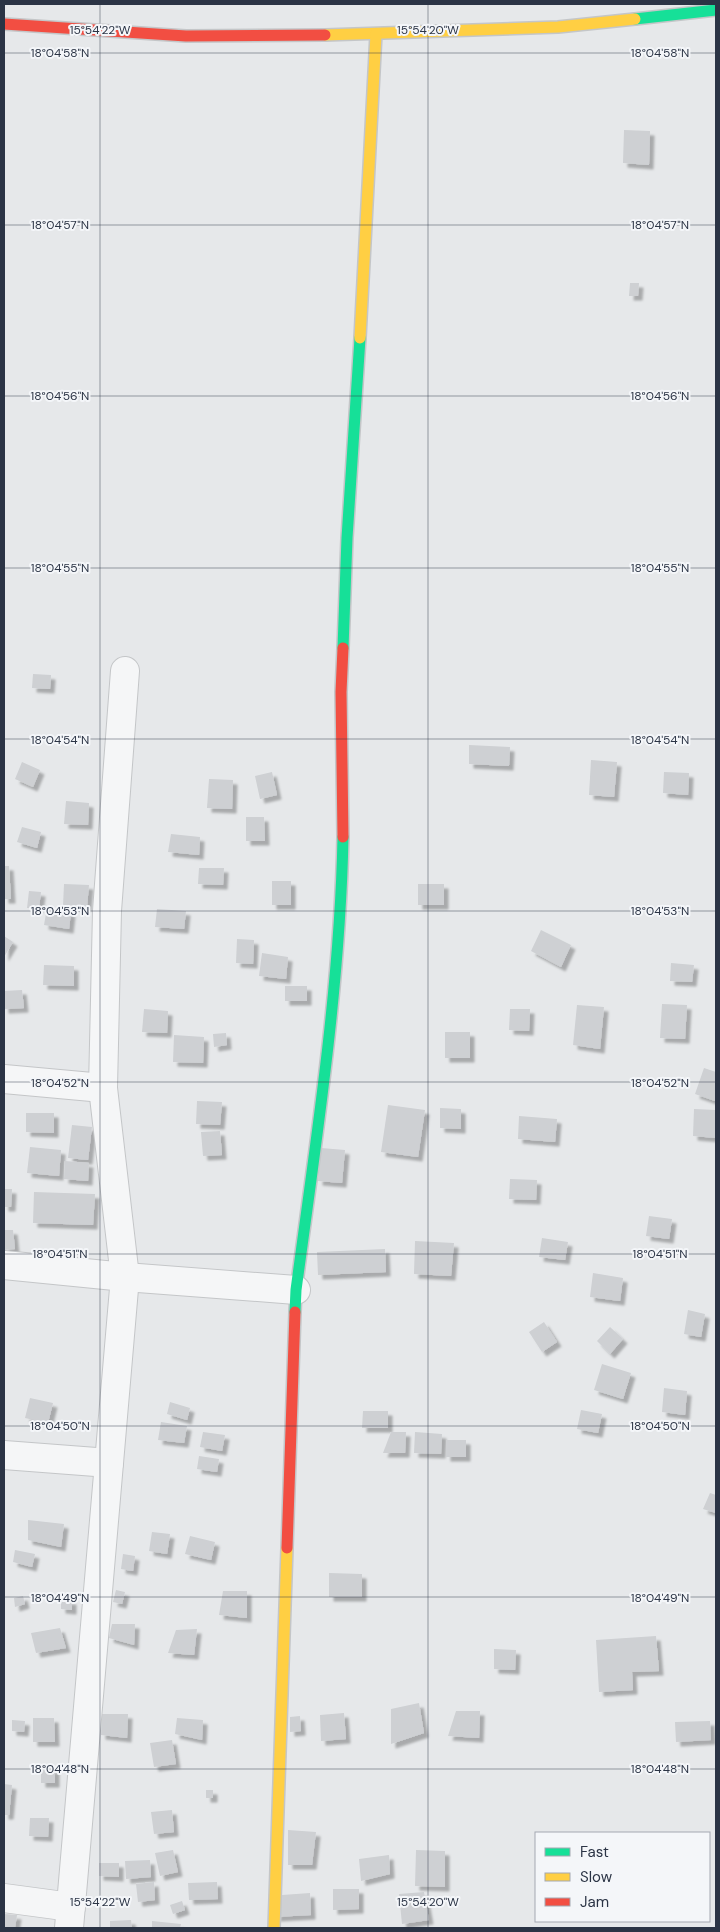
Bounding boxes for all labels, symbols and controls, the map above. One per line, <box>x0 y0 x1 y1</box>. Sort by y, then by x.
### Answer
text: 15°54'22"W <box>70 22 131 38</box>
text: 15°54'20"W <box>397 22 459 38</box>
text: 18°04'58"N <box>31 45 89 61</box>
text: 18°04'58"N <box>631 45 689 61</box>
text: 18°04'57"N <box>31 217 89 233</box>
text: 18°04'57"N <box>631 217 689 233</box>
text: 18°04'56"N <box>31 388 89 404</box>
text: 18°04'56"N <box>631 388 689 404</box>
text: 18°04'55"N <box>31 560 89 576</box>
text: 18°04'55"N <box>631 560 689 576</box>
text: 18°04'54"N <box>31 732 89 748</box>
text: 18°04'54"N <box>631 732 689 748</box>
text: 18°04'53"N <box>31 903 89 919</box>
text: 18°04'53"N <box>631 903 689 919</box>
text: 18°04'52"N <box>31 1075 89 1091</box>
text: 18°04'52"N <box>631 1075 689 1091</box>
text: 18°04'51"N <box>32 1246 88 1262</box>
text: 18°04'51"N <box>632 1246 688 1262</box>
text: 18°04'50"N <box>30 1418 90 1434</box>
text: 18°04'50"N <box>630 1418 690 1434</box>
text: 18°04'49"N <box>31 1590 89 1606</box>
text: 18°04'49"N <box>631 1590 689 1606</box>
text: 18°04'48"N <box>31 1761 89 1777</box>
text: 18°04'48"N <box>631 1761 689 1777</box>
legend <box>535 1832 710 1922</box>
text: Fast <box>580 1842 609 1862</box>
text: Slow <box>580 1867 613 1887</box>
text: Jam <box>580 1892 609 1912</box>
text: 15°54'22"W <box>70 1894 131 1910</box>
text: 15°54'20"W <box>397 1894 459 1910</box>

